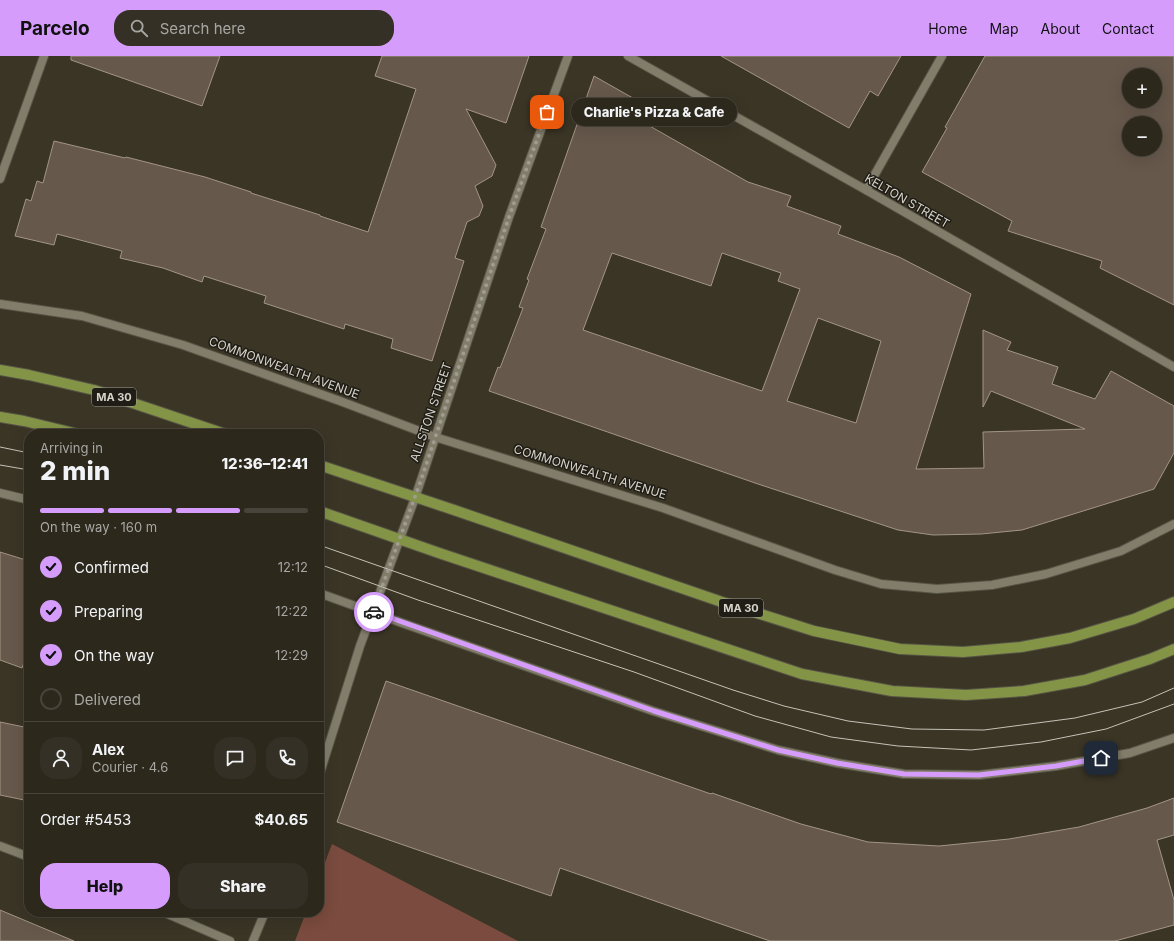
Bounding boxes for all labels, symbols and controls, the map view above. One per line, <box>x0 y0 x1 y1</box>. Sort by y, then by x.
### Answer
search box <box>114 10 394 46</box>
text: Parcelo <box>20 17 90 40</box>
icon: search <box>128 17 150 39</box>
text: Search here <box>160 19 245 38</box>
text: Home <box>928 20 967 37</box>
text: Map <box>989 20 1019 37</box>
text: About <box>1041 20 1080 37</box>
text: Contact <box>1102 20 1154 37</box>
map controls <box>1122 68 1162 156</box>
button: + <box>1122 68 1162 108</box>
pin <box>530 95 564 129</box>
callout: Charlie's Pizza & Cafe <box>571 98 737 126</box>
icon: bag <box>536 101 558 123</box>
text: Charlie's Pizza & Cafe <box>584 104 724 120</box>
button: − <box>1122 116 1162 156</box>
street label: KELTON STREET <box>862 170 952 231</box>
street label: COMMONWEALTH AVENUE <box>207 333 361 402</box>
street label: ALLSTON STREET <box>407 360 455 463</box>
road number: MA 30 <box>92 388 136 406</box>
text: Arriving in <box>40 440 103 456</box>
street label: COMMONWEALTH AVENUE <box>512 441 668 502</box>
text: 12:36–12:41 <box>222 454 308 473</box>
text: 2 min <box>40 455 110 486</box>
text: On the way · 160 m <box>40 519 157 535</box>
icon: check <box>40 556 62 578</box>
text: Confirmed <box>74 558 149 577</box>
text: 12:12 <box>278 559 308 575</box>
courier <box>354 592 394 632</box>
road number: MA 30 <box>719 599 763 617</box>
icon: check <box>40 600 62 622</box>
icon: car <box>363 601 385 623</box>
text: Preparing <box>74 602 143 621</box>
text: 12:22 <box>275 603 308 619</box>
icon: check <box>40 644 62 666</box>
text: On the way <box>74 646 154 665</box>
text: 12:29 <box>275 647 308 663</box>
text: Delivered <box>74 690 141 709</box>
button: person <box>40 737 82 779</box>
button: chat <box>214 737 256 779</box>
button: phone <box>266 737 308 779</box>
text: Alex <box>92 740 125 759</box>
pin <box>1084 741 1118 775</box>
icon: home <box>1090 747 1112 769</box>
text: Courier · 4.6 <box>92 759 168 775</box>
text: Order #5453 <box>40 810 131 829</box>
text: $40.65 <box>254 810 308 829</box>
button: Help <box>40 863 170 909</box>
button: Share <box>178 863 308 909</box>

